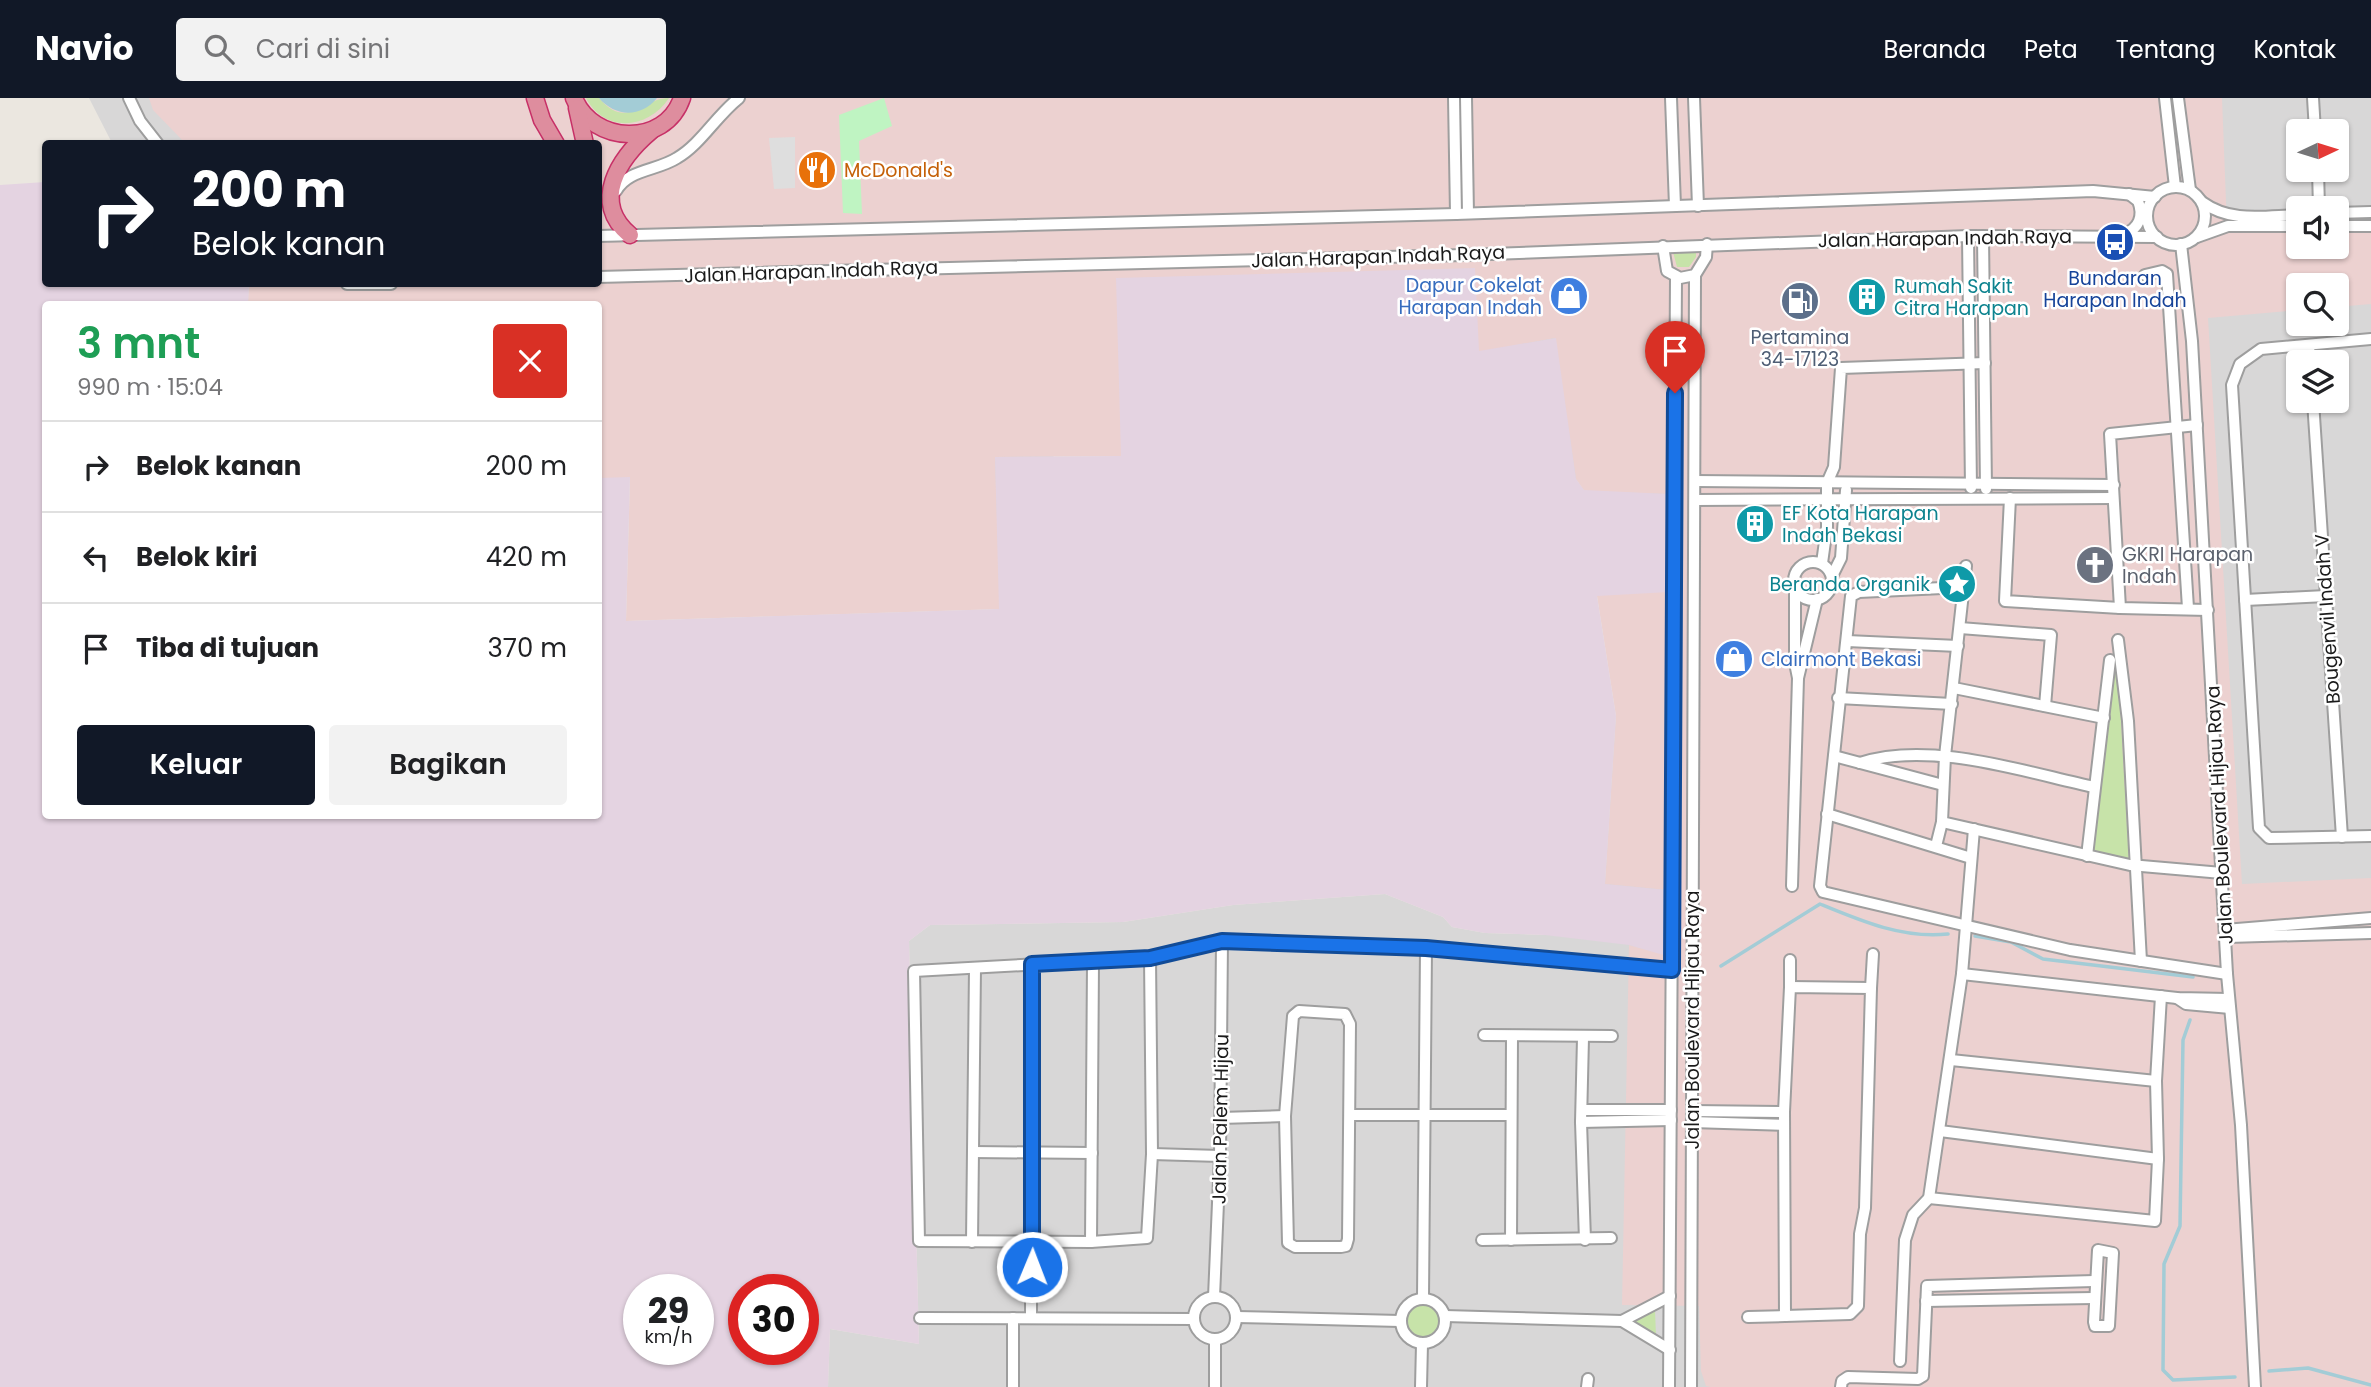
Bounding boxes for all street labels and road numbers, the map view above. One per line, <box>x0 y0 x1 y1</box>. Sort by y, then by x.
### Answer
street label: Jalan Harapan Indah Raya <box>1818 223 2072 254</box>
street label: Jalan Harapan Indah Raya <box>1251 239 1506 274</box>
street label: Jalan Harapan Indah Raya <box>684 254 939 289</box>
street label: Bougenvil Indah V <box>2308 533 2347 705</box>
street label: Jalan Boulevard Hijau Raya <box>2199 685 2240 945</box>
street label: Jalan Boulevard Hijau Raya <box>1679 890 1706 1150</box>
street label: Jalan Palem Hijau <box>1206 1034 1235 1204</box>

